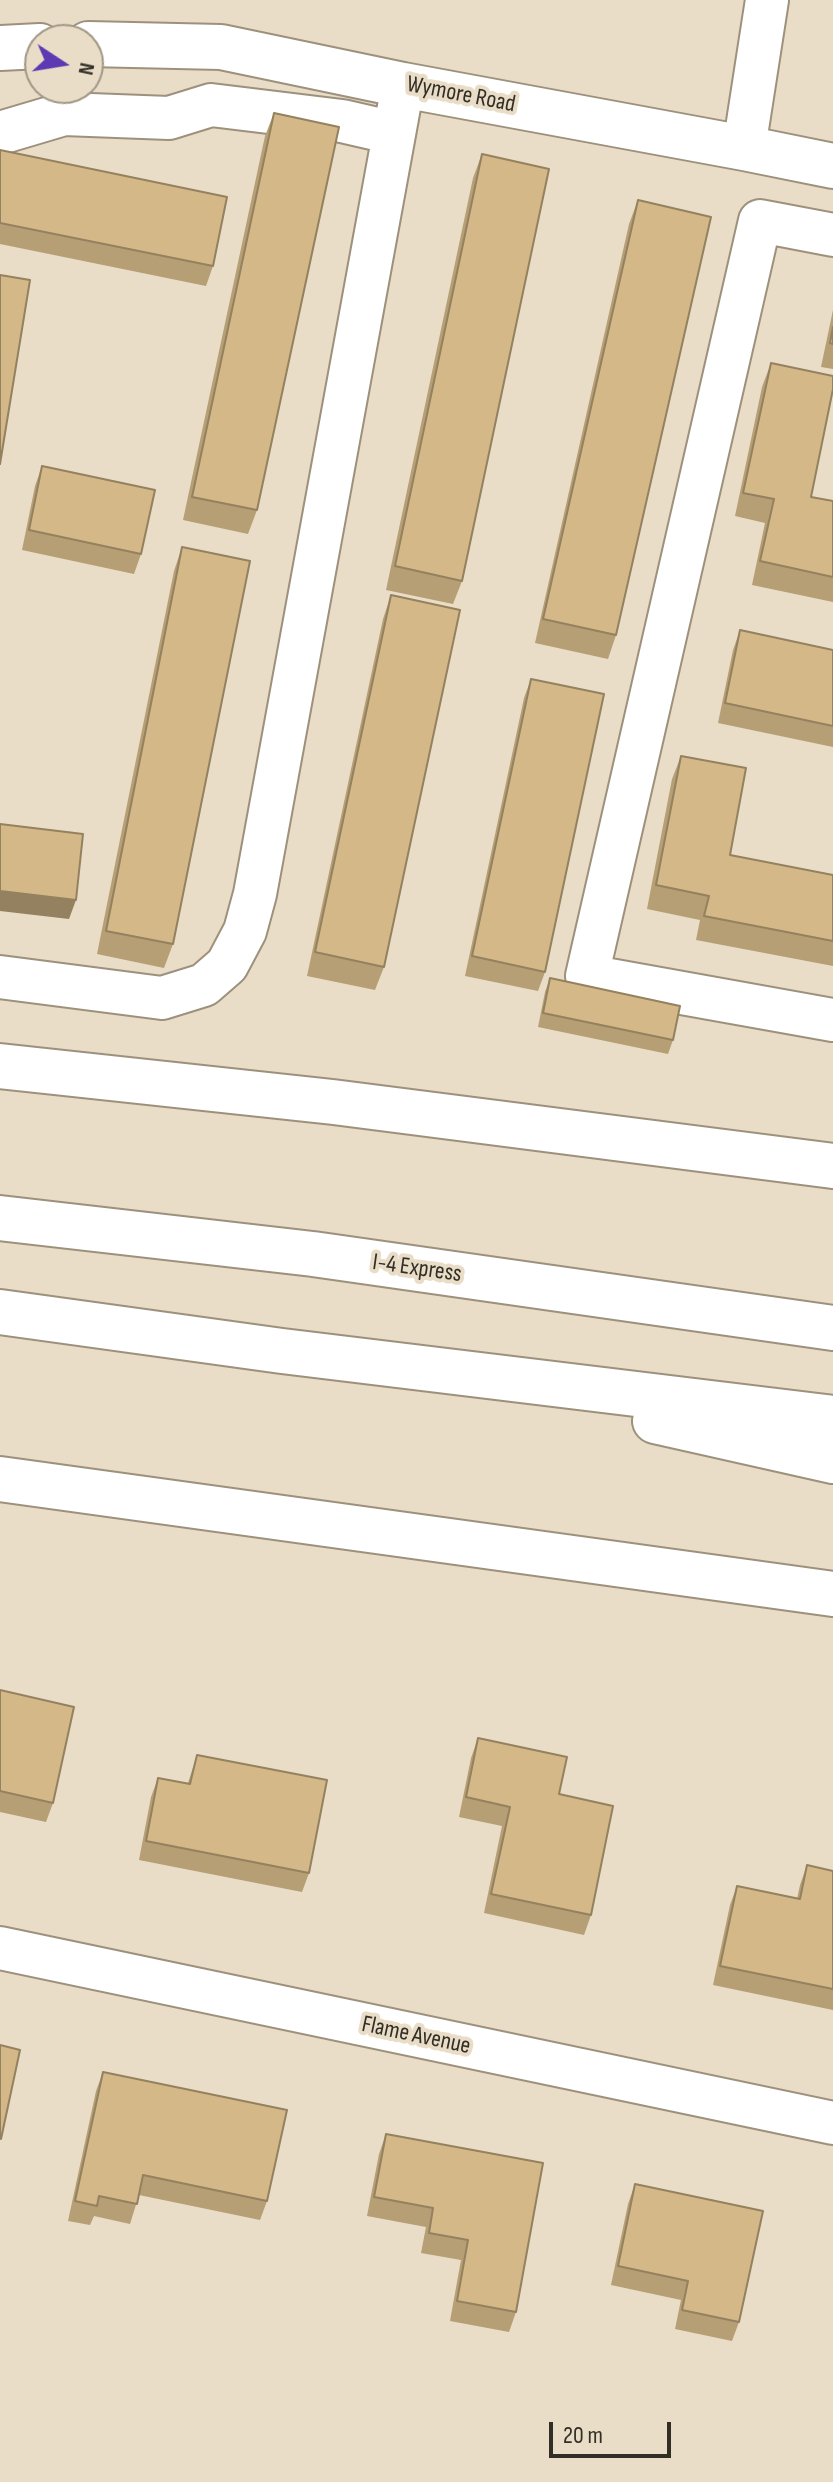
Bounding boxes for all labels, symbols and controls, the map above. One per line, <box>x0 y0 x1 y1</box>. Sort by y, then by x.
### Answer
north arrow <box>24 24 104 104</box>
text: N <box>72 60 100 77</box>
street label: Wymore Road <box>404 70 518 120</box>
street label: I-4 Express <box>371 1249 463 1289</box>
street label: Flame Avenue <box>359 2010 473 2062</box>
scale bar <box>553 2406 675 2456</box>
text: 20 m <box>563 2421 603 2450</box>

